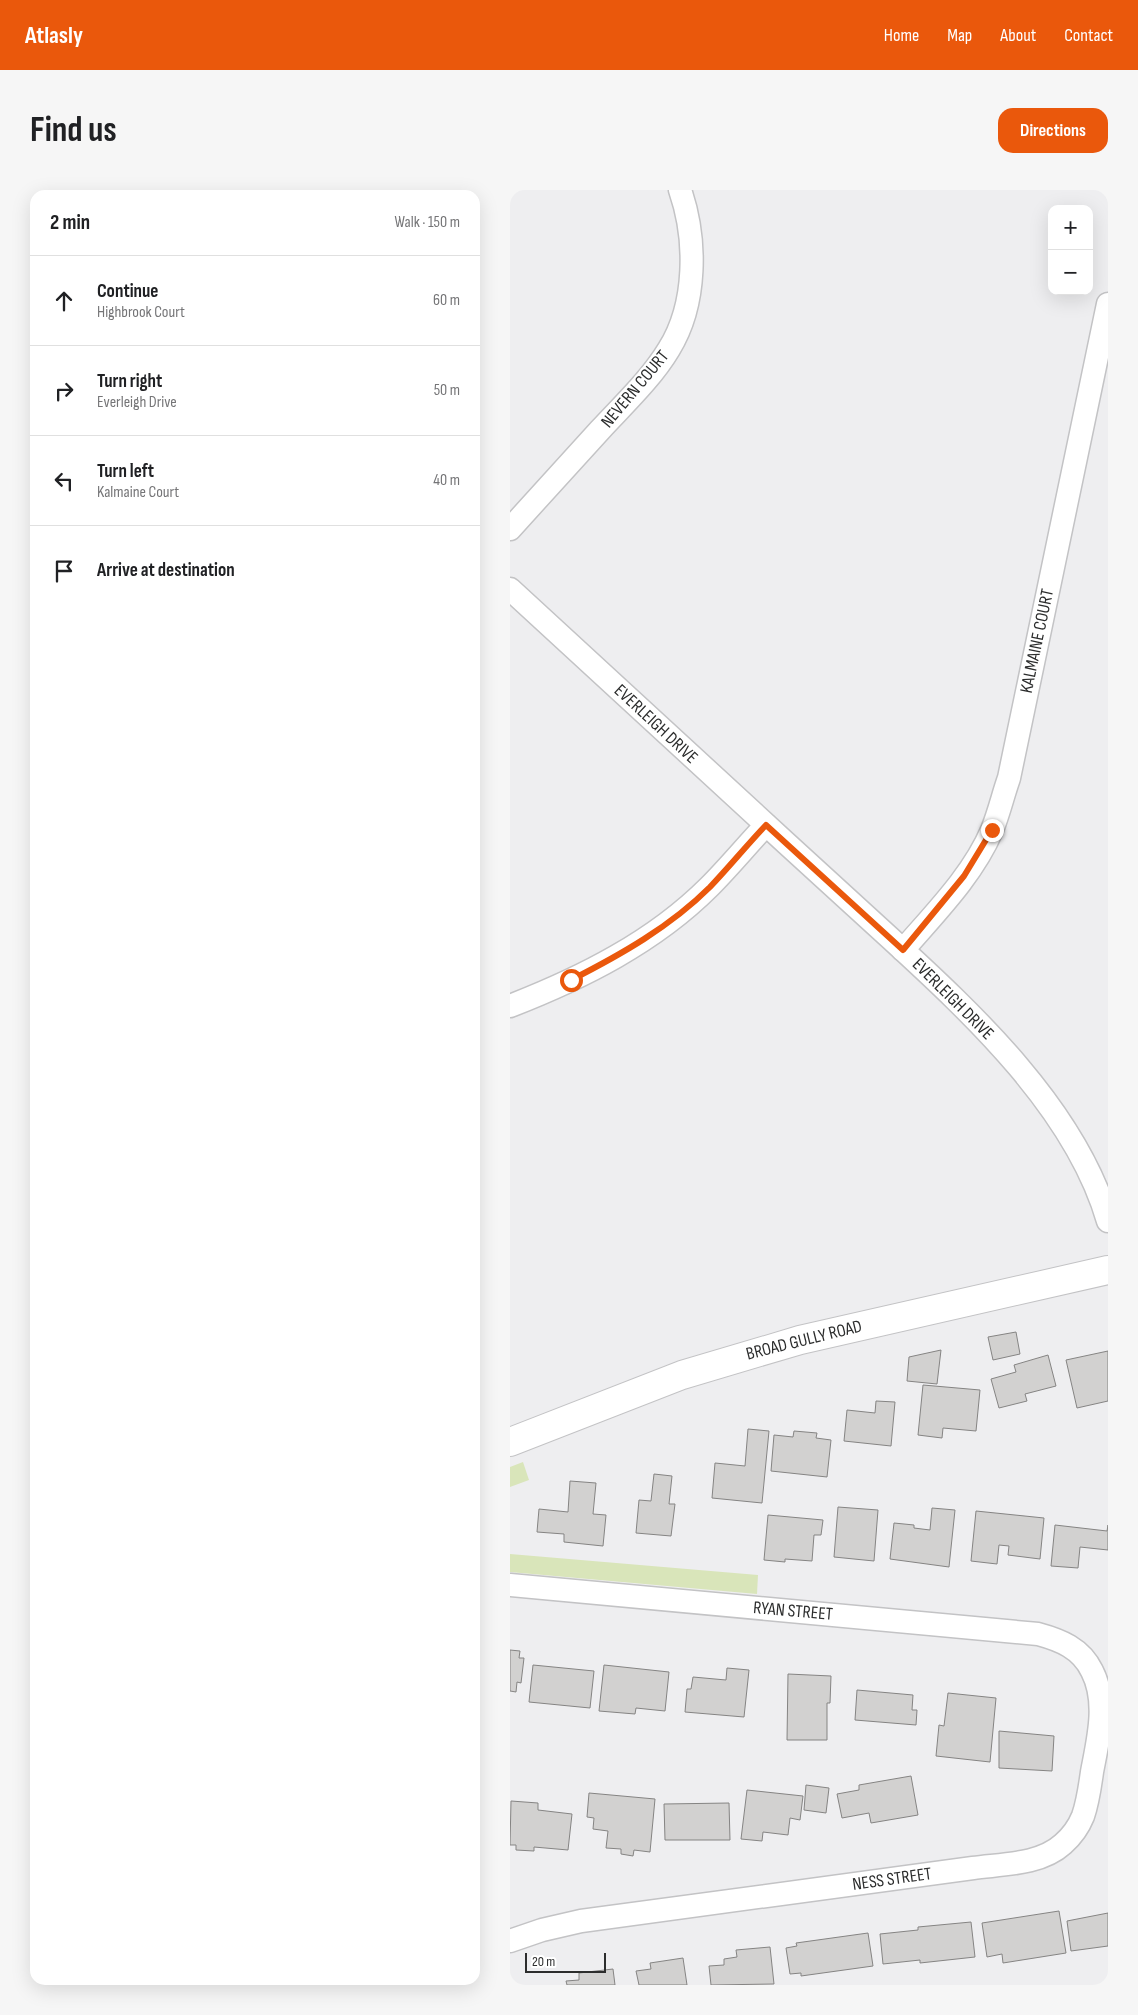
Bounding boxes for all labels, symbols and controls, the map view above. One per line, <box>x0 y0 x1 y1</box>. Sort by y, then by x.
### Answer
text: Atlasly <box>25 21 83 50</box>
text: Home <box>884 25 919 46</box>
text: Map <box>947 25 972 46</box>
text: About <box>1000 25 1036 46</box>
text: Contact <box>1064 25 1113 46</box>
button: Directions <box>998 108 1108 153</box>
text: Find us <box>30 109 117 152</box>
map controls <box>1048 205 1093 295</box>
button: + <box>1048 205 1093 250</box>
text: 2 min <box>50 210 90 235</box>
text: Walk · 150 m <box>395 213 460 232</box>
button: − <box>1048 250 1093 295</box>
text: Continue <box>97 280 158 303</box>
icon: ahead <box>50 287 78 315</box>
text: 60 m <box>433 291 460 310</box>
text: Highbrook Court <box>97 303 185 322</box>
street label: NEVERN COURT <box>597 346 673 432</box>
text: Turn right <box>97 370 162 393</box>
icon: right <box>50 377 78 405</box>
text: 50 m <box>434 381 460 400</box>
text: Everleigh Drive <box>97 393 177 412</box>
text: Turn left <box>97 460 154 483</box>
icon: left <box>50 467 78 495</box>
text: 40 m <box>433 471 460 490</box>
text: Kalmaine Court <box>97 483 179 502</box>
icon: arrive <box>50 557 78 585</box>
text: Arrive at destination <box>97 559 235 582</box>
street label: KALMAINE COURT <box>1016 587 1058 695</box>
street label: EVERLEIGH DRIVE <box>610 680 702 768</box>
route end <box>981 819 1004 842</box>
street label: EVERLEIGH DRIVE <box>908 954 998 1044</box>
route start <box>560 969 583 992</box>
street label: BROAD GULLY ROAD <box>744 1315 864 1365</box>
street label: RYAN STREET <box>752 1597 834 1625</box>
street label: NESS STREET <box>851 1863 933 1895</box>
scale bar <box>525 1950 606 1973</box>
text: 20 m <box>532 1953 555 1970</box>

